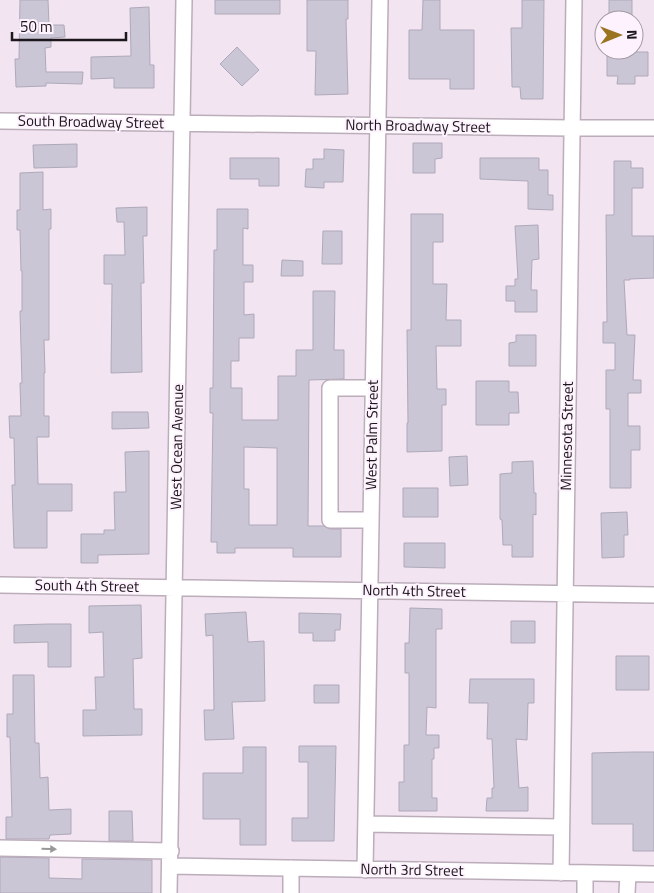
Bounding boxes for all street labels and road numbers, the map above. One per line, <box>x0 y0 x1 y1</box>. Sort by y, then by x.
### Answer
street label: South Broadway Street <box>18 109 165 134</box>
street label: North Broadway Street <box>345 113 492 138</box>
street label: West Palm Street <box>359 379 384 490</box>
street label: Minnesota Street <box>554 380 579 491</box>
street label: West Ocean Avenue <box>164 384 189 510</box>
street label: South 4th Street <box>35 573 140 598</box>
street label: North 4th Street <box>362 578 467 603</box>
street label: North 3rd Street <box>360 857 464 882</box>

